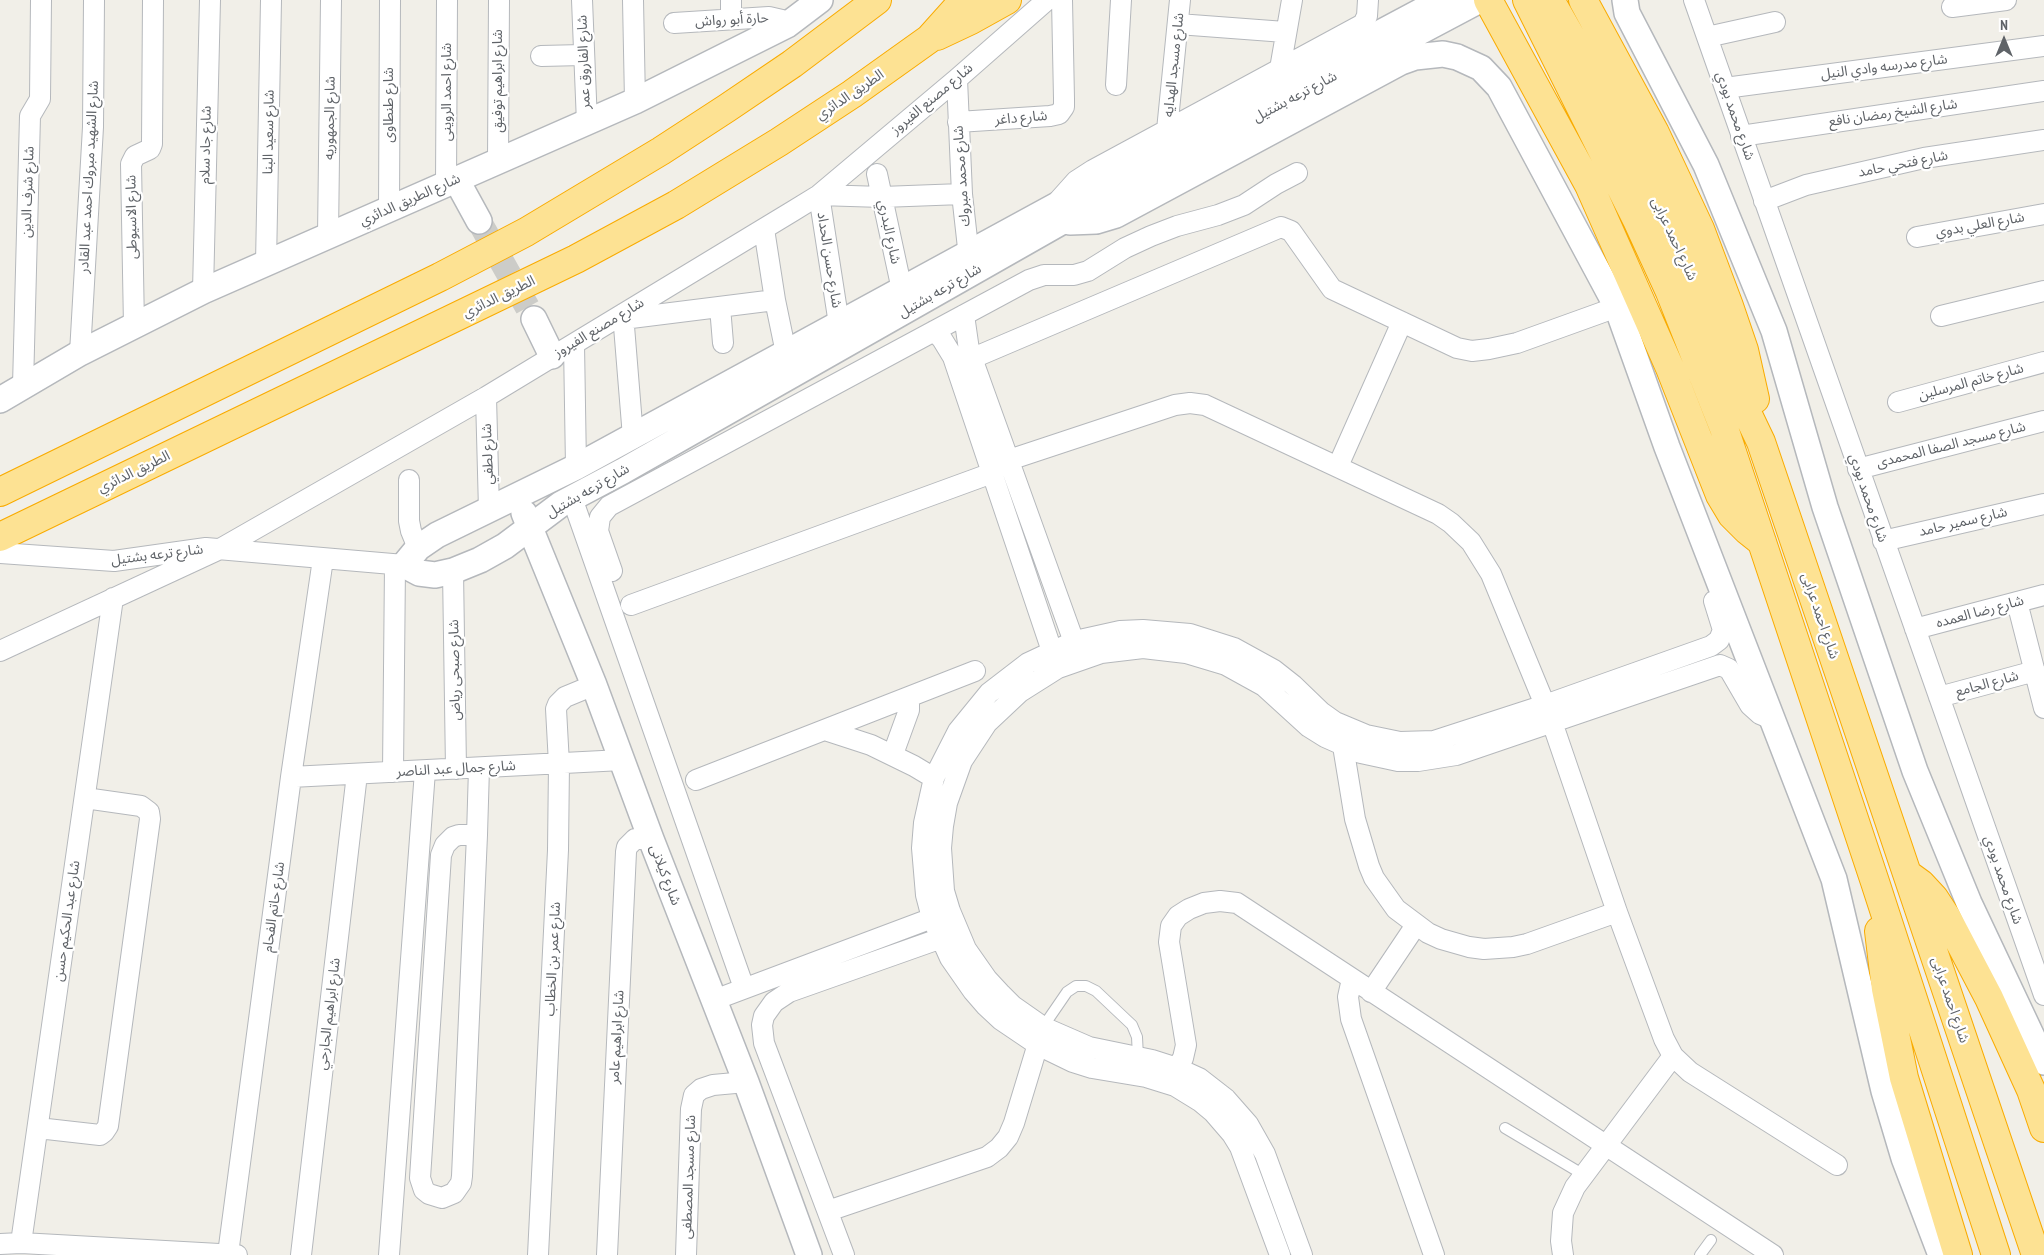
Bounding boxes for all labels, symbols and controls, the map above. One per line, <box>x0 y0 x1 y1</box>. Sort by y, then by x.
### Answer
street label: حارة أبو رواش <box>695 10 769 30</box>
street label: شارع مسجد الهدايه <box>1160 12 1188 118</box>
street label: شارع الفاروق عمر <box>574 15 594 109</box>
north arrow <box>1979 15 2029 65</box>
text: N <box>2000 16 2008 34</box>
street label: شارع ابراهيم توفيق <box>490 29 506 133</box>
street label: شارع احمد الروينى <box>439 43 455 141</box>
street label: شارع مدرسه وادي النيل <box>1820 51 1948 83</box>
street label: شارع مصنع الفيروز <box>887 60 977 138</box>
street label: الطريق الدائري <box>813 66 887 124</box>
street label: شارع طنطاوى <box>381 67 397 143</box>
street label: شارع ترعه بشتيل <box>1250 68 1340 126</box>
street label: شارع محمد بودي <box>1712 69 1758 163</box>
street label: شارع الجمهوريه <box>321 76 339 160</box>
street label: شارع الشهيد مبروك احمد عبد القادر <box>76 80 102 274</box>
street label: شارع سعيد البنا <box>260 89 278 175</box>
street label: شارع الشيخ رمضان نافع <box>1828 96 1958 130</box>
street label: شارع جاد سلام <box>197 106 215 184</box>
street label: شارع داغر <box>994 107 1048 129</box>
street label: شارع محمد مبروك <box>950 125 974 227</box>
street label: شارع شرف الدين <box>18 146 38 238</box>
street label: شارع فتحي حامد <box>1857 147 1949 181</box>
street label: شارع الطريق الدائري <box>357 170 463 230</box>
street label: شارع الاسيوطى <box>123 175 141 259</box>
street label: شارع احمد عرابى <box>1647 195 1701 283</box>
street label: شارع البدري <box>874 198 904 266</box>
street label: شارع العلي بدوي <box>1934 209 2026 241</box>
street label: شارع حسن الحداد <box>813 211 845 309</box>
street label: شارع ترعه بشتيل <box>896 261 984 321</box>
street label: الطريق الدائري <box>460 272 538 322</box>
street label: شارع مصنع الفيروز <box>551 294 647 362</box>
street label: شارع خاتم المرسلين <box>1916 360 2026 404</box>
street label: شارع مسجد الصفا المحمدى <box>1875 418 2027 472</box>
street label: شارع لطفي <box>479 423 497 485</box>
street label: الطريق الدائري <box>95 447 173 497</box>
street label: شارع محمد بودي <box>1845 451 1891 545</box>
street label: شارع ترعه بشتيل <box>544 461 632 521</box>
street label: شارع سمير حامد <box>1917 504 2009 540</box>
street label: شارع ترعه بشتيل <box>110 541 204 569</box>
street label: شارع احمد عرابى <box>1797 571 1843 661</box>
street label: شارع رضا العمده <box>1934 592 2026 632</box>
street label: شارع صبحى رياض <box>446 619 464 721</box>
street label: شارع الجامع <box>1953 667 2021 701</box>
street label: شارع جمال عبد الناصر <box>396 757 516 781</box>
street label: شارع محمد بودي <box>1980 833 2026 927</box>
street label: شارع كيلانى <box>646 842 684 908</box>
street label: شارع عبد الحكيم حسن <box>50 859 84 983</box>
street label: شارع حاتم الفحام <box>259 861 289 953</box>
street label: شارع عمر بن الخطاب <box>542 901 564 1017</box>
street label: شارع احمد عرابى <box>1927 955 1973 1045</box>
street label: شارع ابراهيم الجارحي <box>314 957 344 1071</box>
street label: شارع ابراهيم عامر <box>606 990 628 1084</box>
street label: شارع مسجد المصطفى <box>678 1115 700 1239</box>

